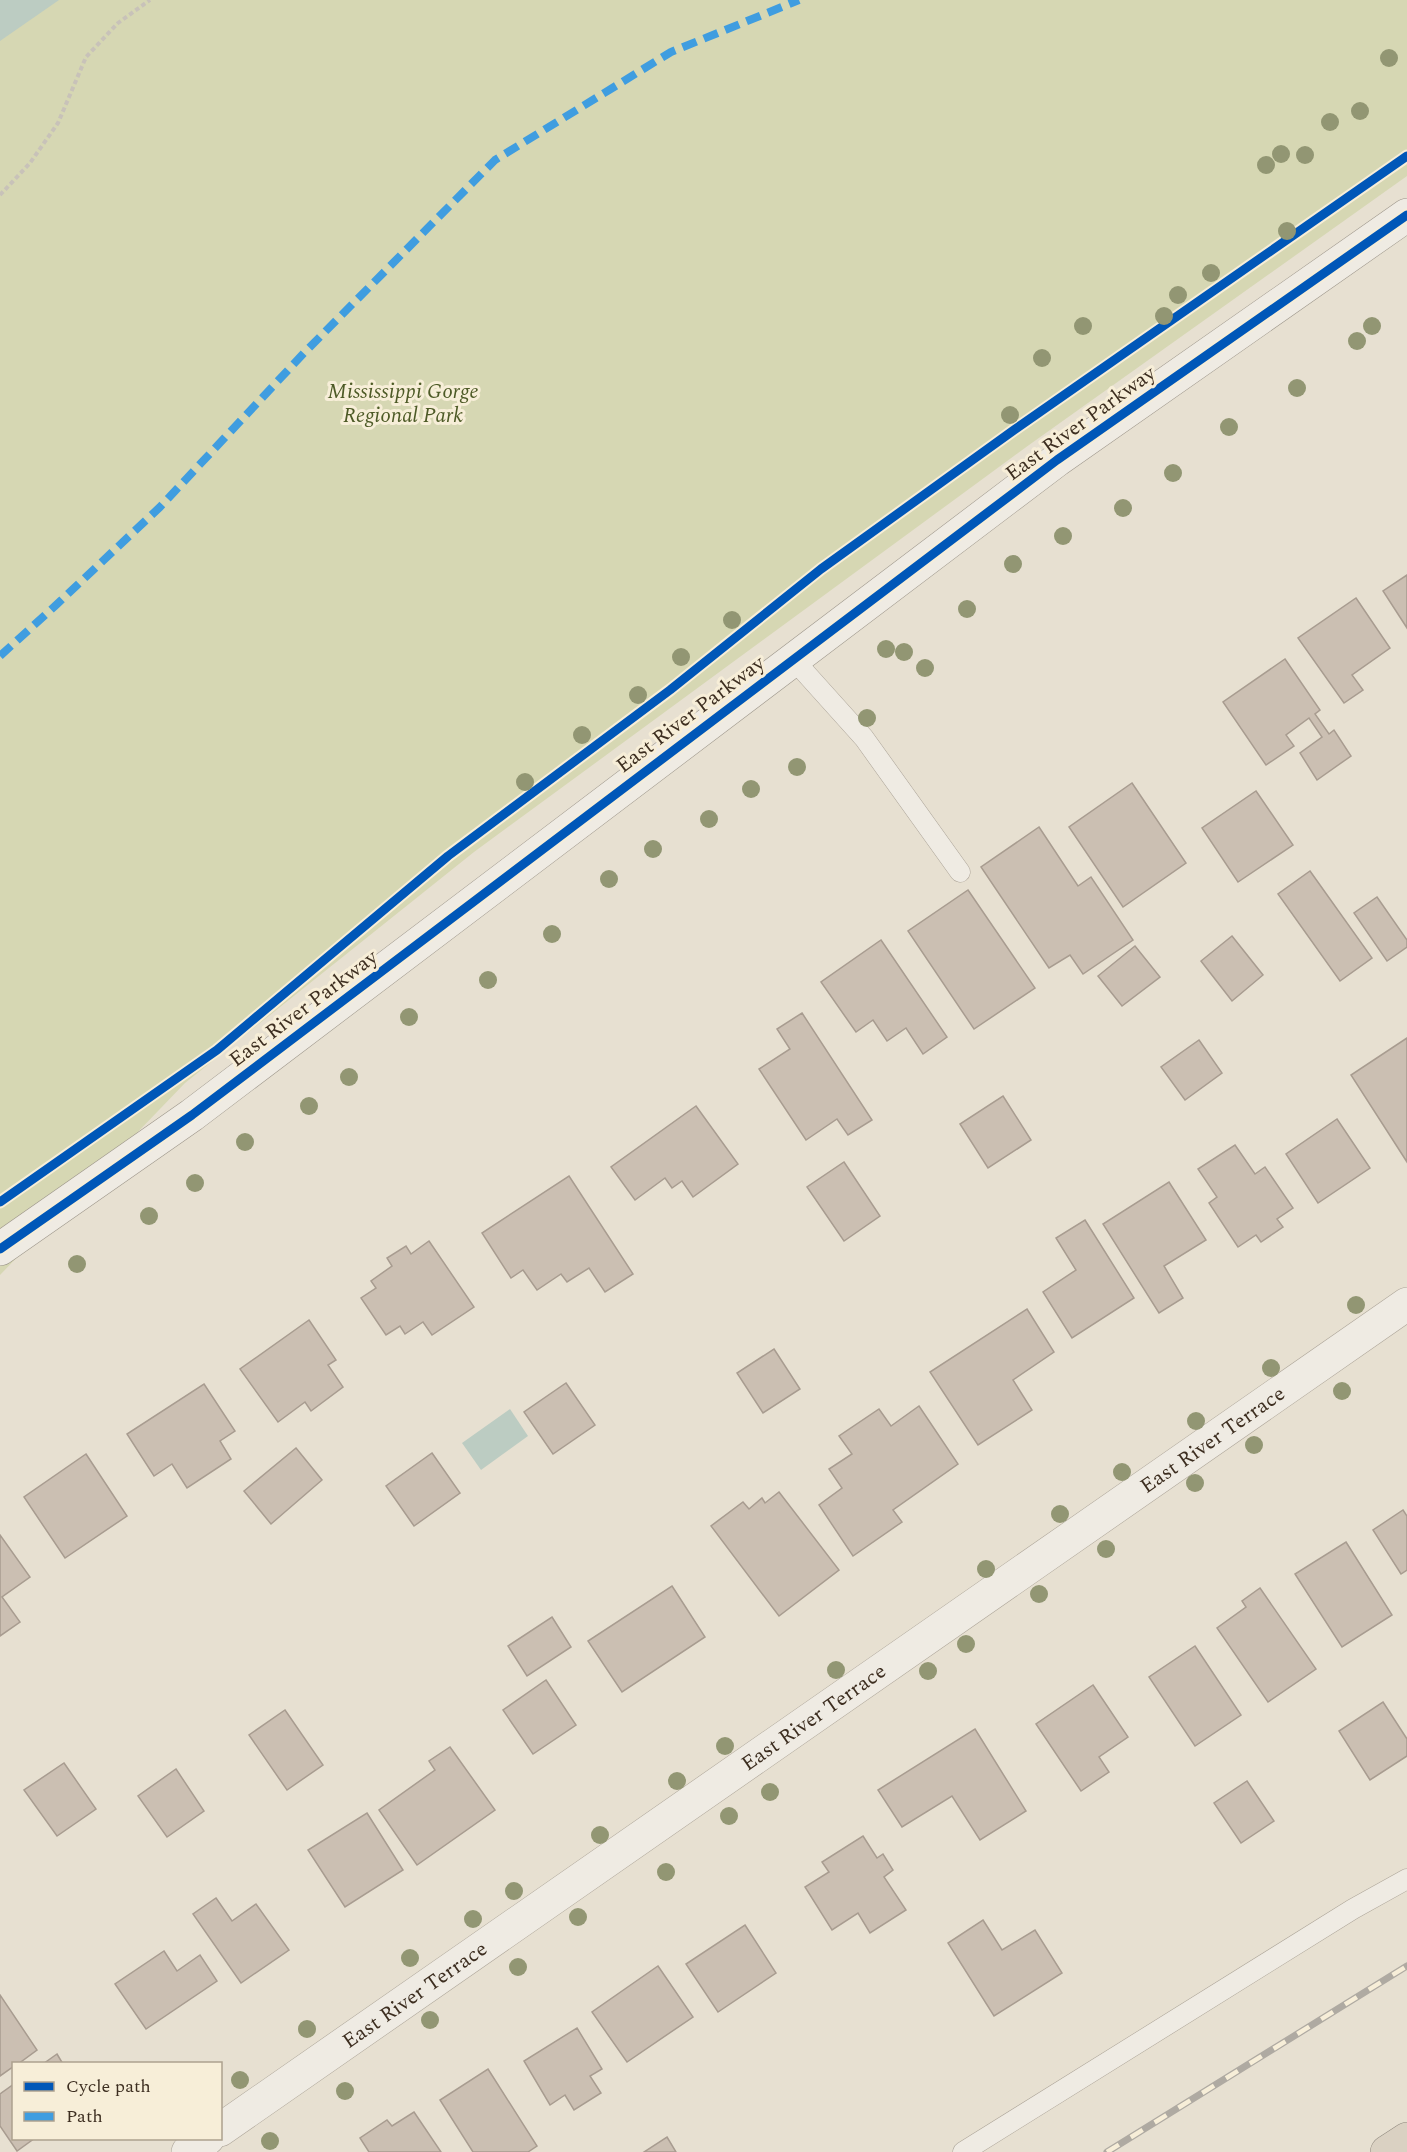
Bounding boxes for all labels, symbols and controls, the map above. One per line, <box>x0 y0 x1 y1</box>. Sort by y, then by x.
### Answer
street label: East River Parkway <box>999 358 1163 489</box>
park label: Mississippi Gorge Regional Park <box>328 376 478 432</box>
street label: East River Parkway <box>609 648 773 781</box>
street label: East River Parkway <box>222 942 386 1075</box>
street label: East River Terrace <box>1134 1378 1292 1502</box>
street label: East River Terrace <box>735 1656 893 1780</box>
street label: East River Terrace <box>336 1934 494 2057</box>
legend <box>12 2062 222 2140</box>
text: Cycle path <box>66 2073 151 2100</box>
text: Path <box>66 2103 103 2130</box>

